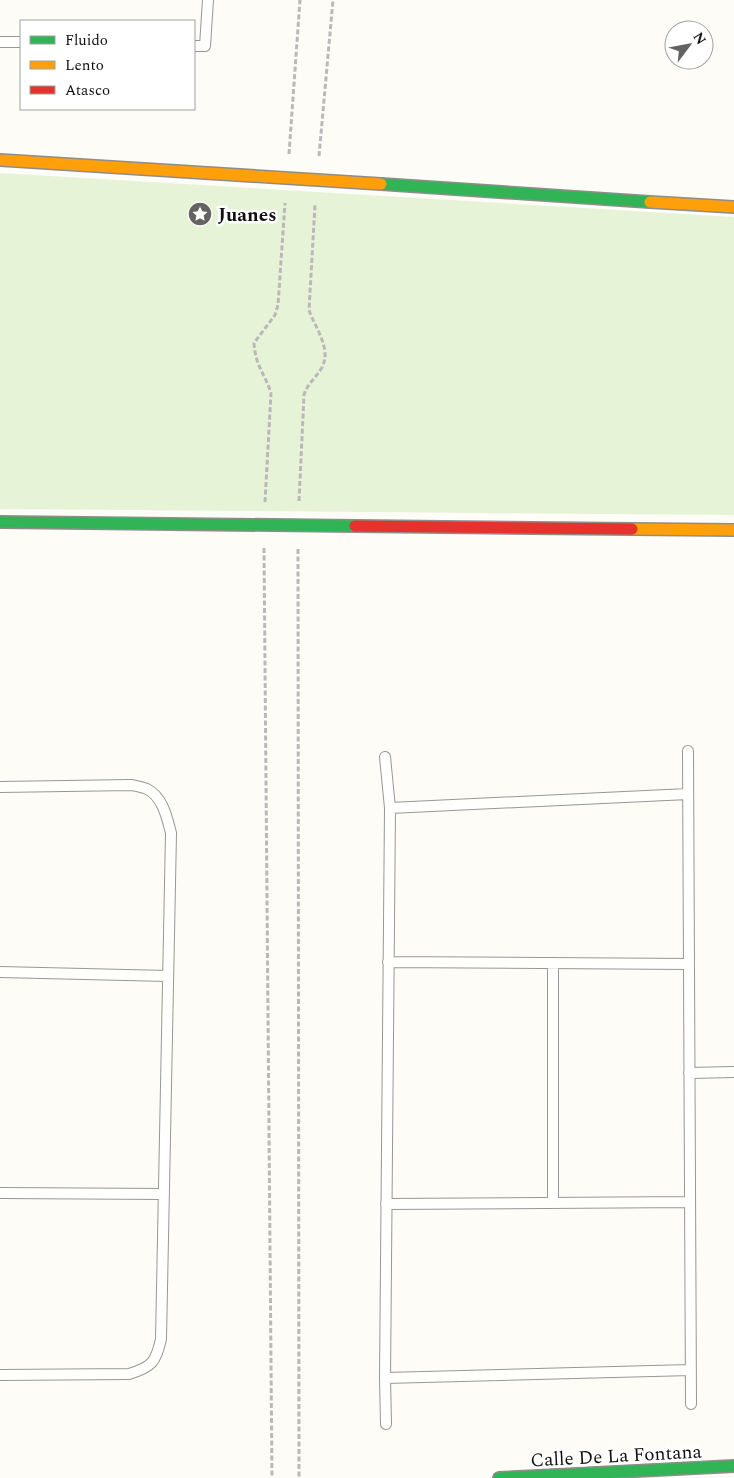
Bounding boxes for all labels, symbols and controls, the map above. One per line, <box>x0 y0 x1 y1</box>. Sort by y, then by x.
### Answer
legend <box>20 20 195 110</box>
north arrow <box>664 20 714 70</box>
text: N <box>688 28 712 49</box>
text: Fluido <box>65 29 108 52</box>
text: Lento <box>65 54 104 77</box>
text: Atasco <box>65 79 110 102</box>
place icon: Juanes <box>187 201 213 227</box>
place label: Juanes <box>218 201 276 230</box>
street label: Calle De La Fontana <box>530 1437 703 1475</box>

